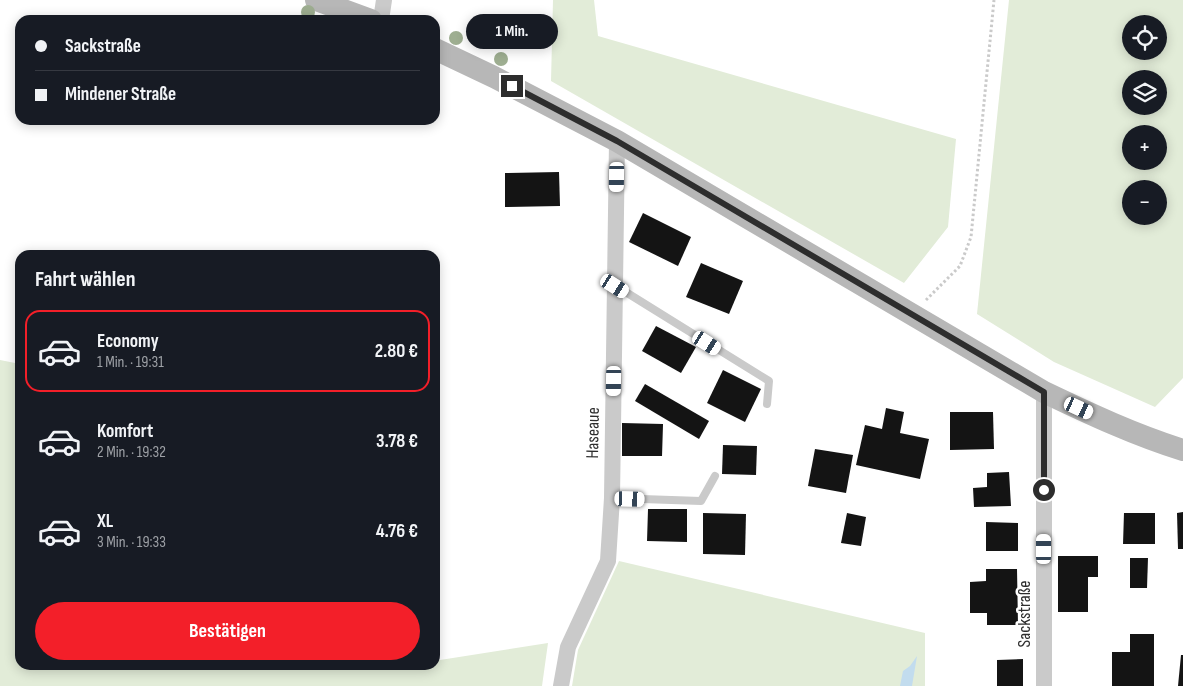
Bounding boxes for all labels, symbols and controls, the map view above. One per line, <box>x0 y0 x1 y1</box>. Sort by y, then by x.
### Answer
callout: 1 Min. <box>466 13 558 48</box>
map controls <box>1122 15 1167 225</box>
button: locate <box>1122 15 1167 60</box>
text: 1 Min. <box>496 22 528 41</box>
text: Sackstraße <box>65 35 141 58</box>
button: layers <box>1122 70 1167 115</box>
route end <box>501 75 523 97</box>
text: Mindener Straße <box>65 83 176 106</box>
button: + <box>1122 125 1167 170</box>
car <box>609 162 624 192</box>
button: − <box>1122 180 1167 225</box>
text: Fahrt wählen <box>35 266 136 293</box>
car <box>598 272 631 300</box>
icon: car <box>37 329 82 374</box>
car <box>690 329 723 357</box>
text: Economy <box>97 330 159 353</box>
text: 2.80 € <box>375 340 418 363</box>
text: 1 Min. · 19:31 <box>97 353 164 372</box>
car <box>606 366 621 396</box>
car <box>1062 395 1095 421</box>
street label: Haseaue <box>582 407 604 459</box>
icon: car <box>37 419 82 464</box>
text: Komfort <box>97 420 153 443</box>
text: 3.78 € <box>376 430 418 453</box>
text: 2 Min. · 19:32 <box>97 443 166 462</box>
route start <box>1033 479 1055 501</box>
car <box>614 491 645 507</box>
icon: car <box>37 509 82 554</box>
text: XL <box>97 510 113 533</box>
text: 4.76 € <box>376 520 418 543</box>
text: 3 Min. · 19:33 <box>97 533 166 552</box>
car <box>1036 534 1051 564</box>
street label: Sackstraße <box>1014 580 1035 648</box>
button: Bestätigen <box>35 602 420 660</box>

